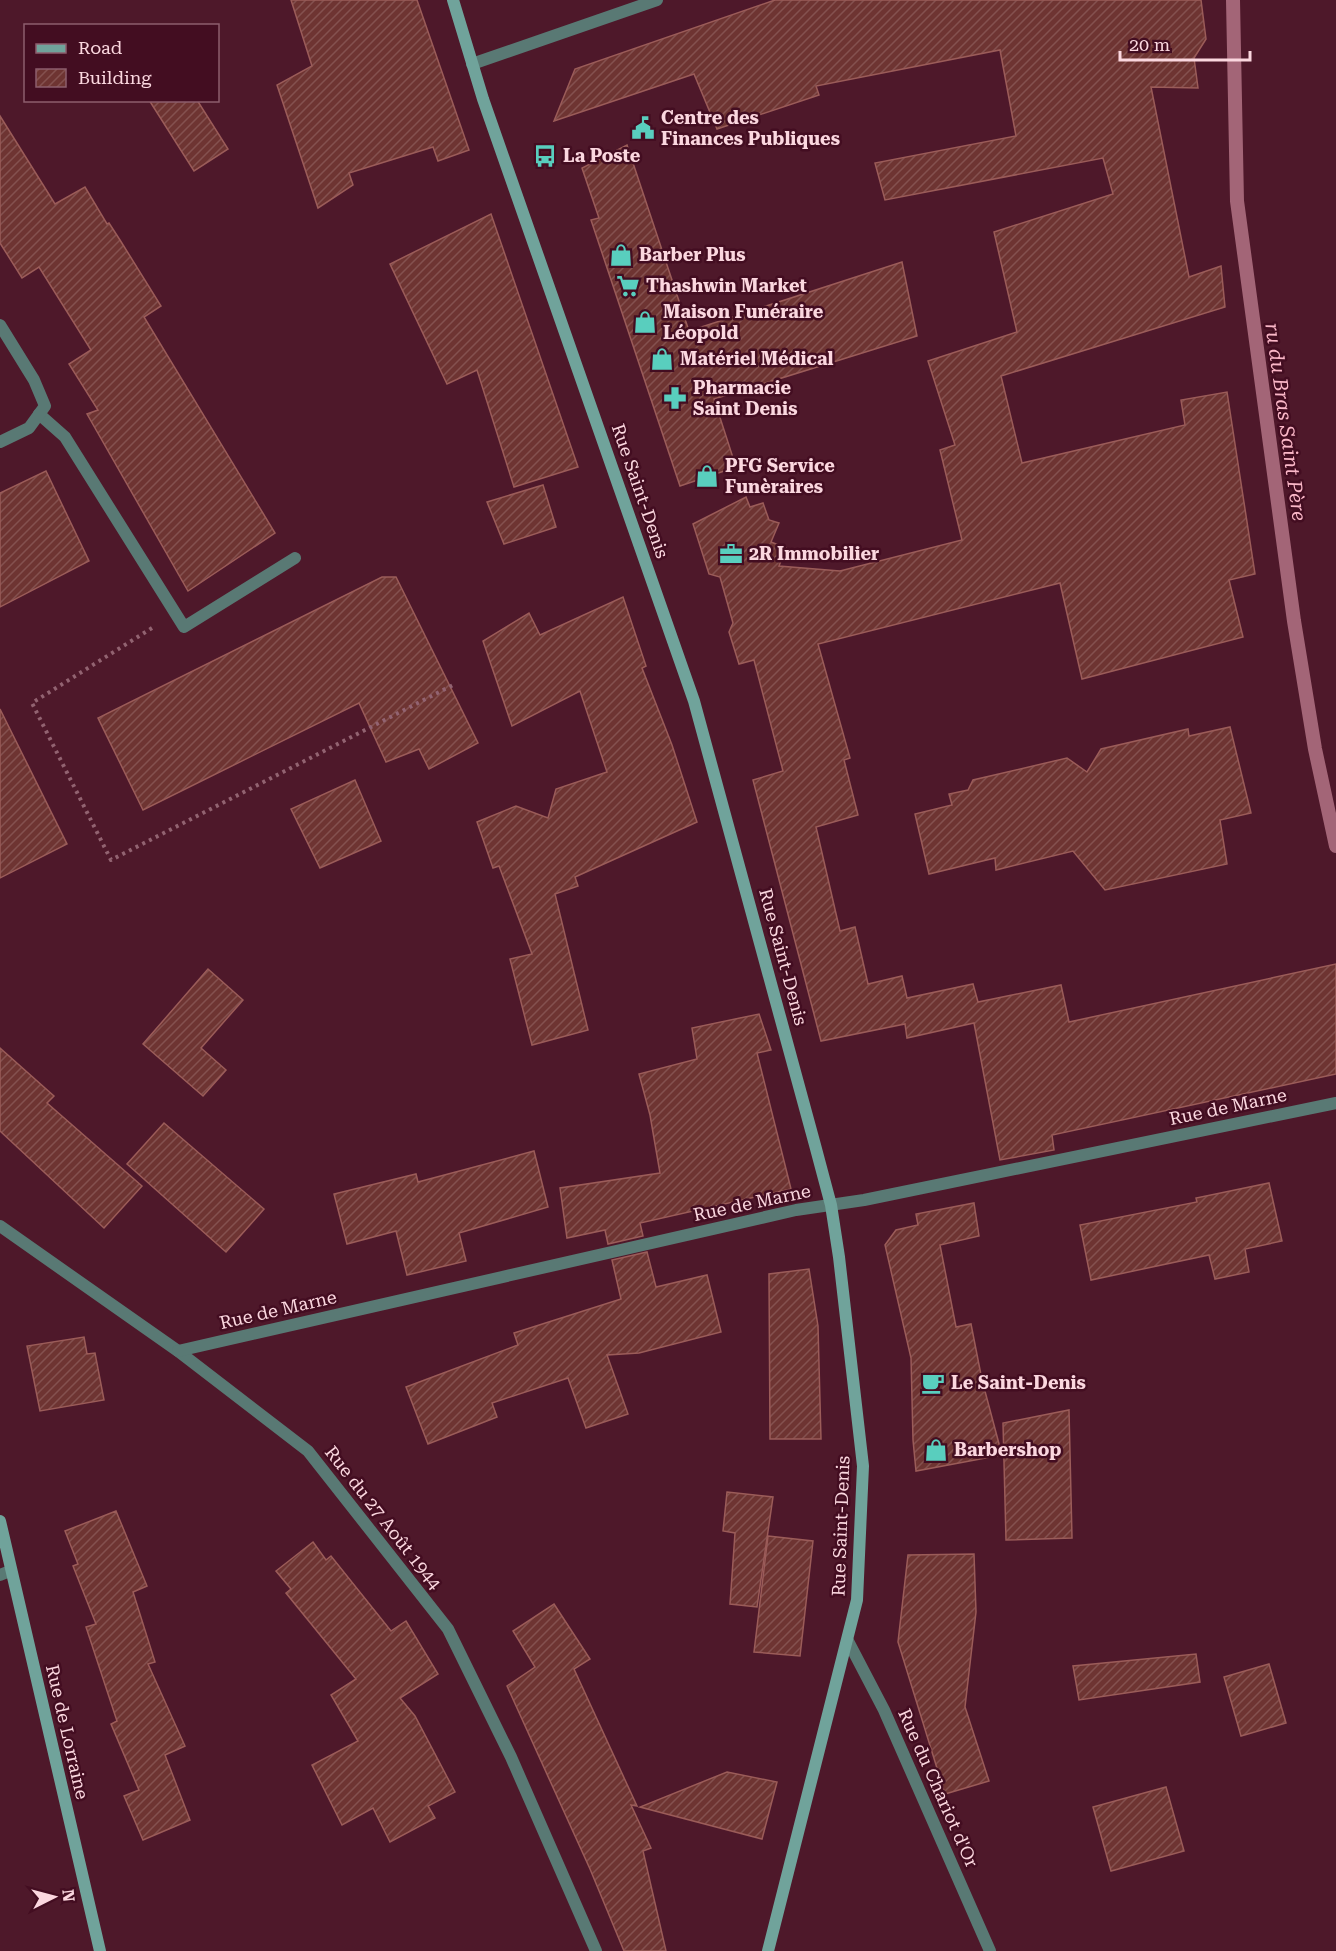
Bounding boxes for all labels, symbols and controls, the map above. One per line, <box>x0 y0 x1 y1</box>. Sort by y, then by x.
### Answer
legend <box>24 24 219 102</box>
scale bar <box>1120 24 1250 62</box>
text: 20 m <box>1129 34 1170 55</box>
text: Road <box>78 37 123 58</box>
text: Building <box>78 67 152 88</box>
place label: Centre des Finances Publiques <box>661 107 840 149</box>
public building icon: Centre des Finances Publiques <box>630 115 656 141</box>
bus stop icon: La Poste <box>532 143 558 169</box>
place label: La Poste <box>563 145 641 166</box>
shop icon: Barber Plus <box>608 242 634 268</box>
place label: Barber Plus <box>639 244 746 265</box>
supermarket icon: Thashwin Market <box>615 273 641 299</box>
place label: Thashwin Market <box>646 275 807 296</box>
place label: Maison Funéraire Léopold <box>663 301 824 343</box>
shop icon: Maison Funéraire Léopold <box>632 309 658 335</box>
water label: ru du Bras Saint Père <box>1260 321 1312 523</box>
shop icon: Matériel Médical <box>649 346 675 372</box>
place label: Matériel Médical <box>680 348 833 369</box>
place label: Pharmacie Saint Denis <box>693 377 797 419</box>
pharmacy icon: Pharmacie Saint Denis <box>662 385 688 411</box>
street label: Rue Saint-Denis <box>608 421 673 561</box>
place label: PFG Service Funèraires <box>725 455 835 497</box>
shop icon: PFG Service Funèraires <box>694 463 720 489</box>
office icon: 2R Immobilier <box>718 541 744 567</box>
place label: 2R Immobilier <box>749 543 879 564</box>
street label: Rue Saint-Denis <box>755 886 812 1028</box>
street label: Rue de Marne <box>1167 1084 1289 1129</box>
street label: Rue de Marne <box>691 1180 813 1225</box>
street label: Rue de Marne <box>217 1286 339 1333</box>
cafe icon: Le Saint-Denis <box>920 1370 946 1396</box>
place label: Le Saint-Denis <box>951 1372 1086 1393</box>
shop icon: Barbershop <box>923 1437 949 1463</box>
place label: Barbershop <box>954 1439 1062 1460</box>
street label: Rue du 27 Août 1944 <box>321 1442 446 1594</box>
street label: Rue Saint-Denis <box>828 1455 853 1597</box>
street label: Rue de Lorraine <box>42 1662 93 1801</box>
street label: Rue du Chariot d'Or <box>894 1705 983 1870</box>
north arrow <box>24 1867 84 1927</box>
text: N <box>58 1888 79 1903</box>

